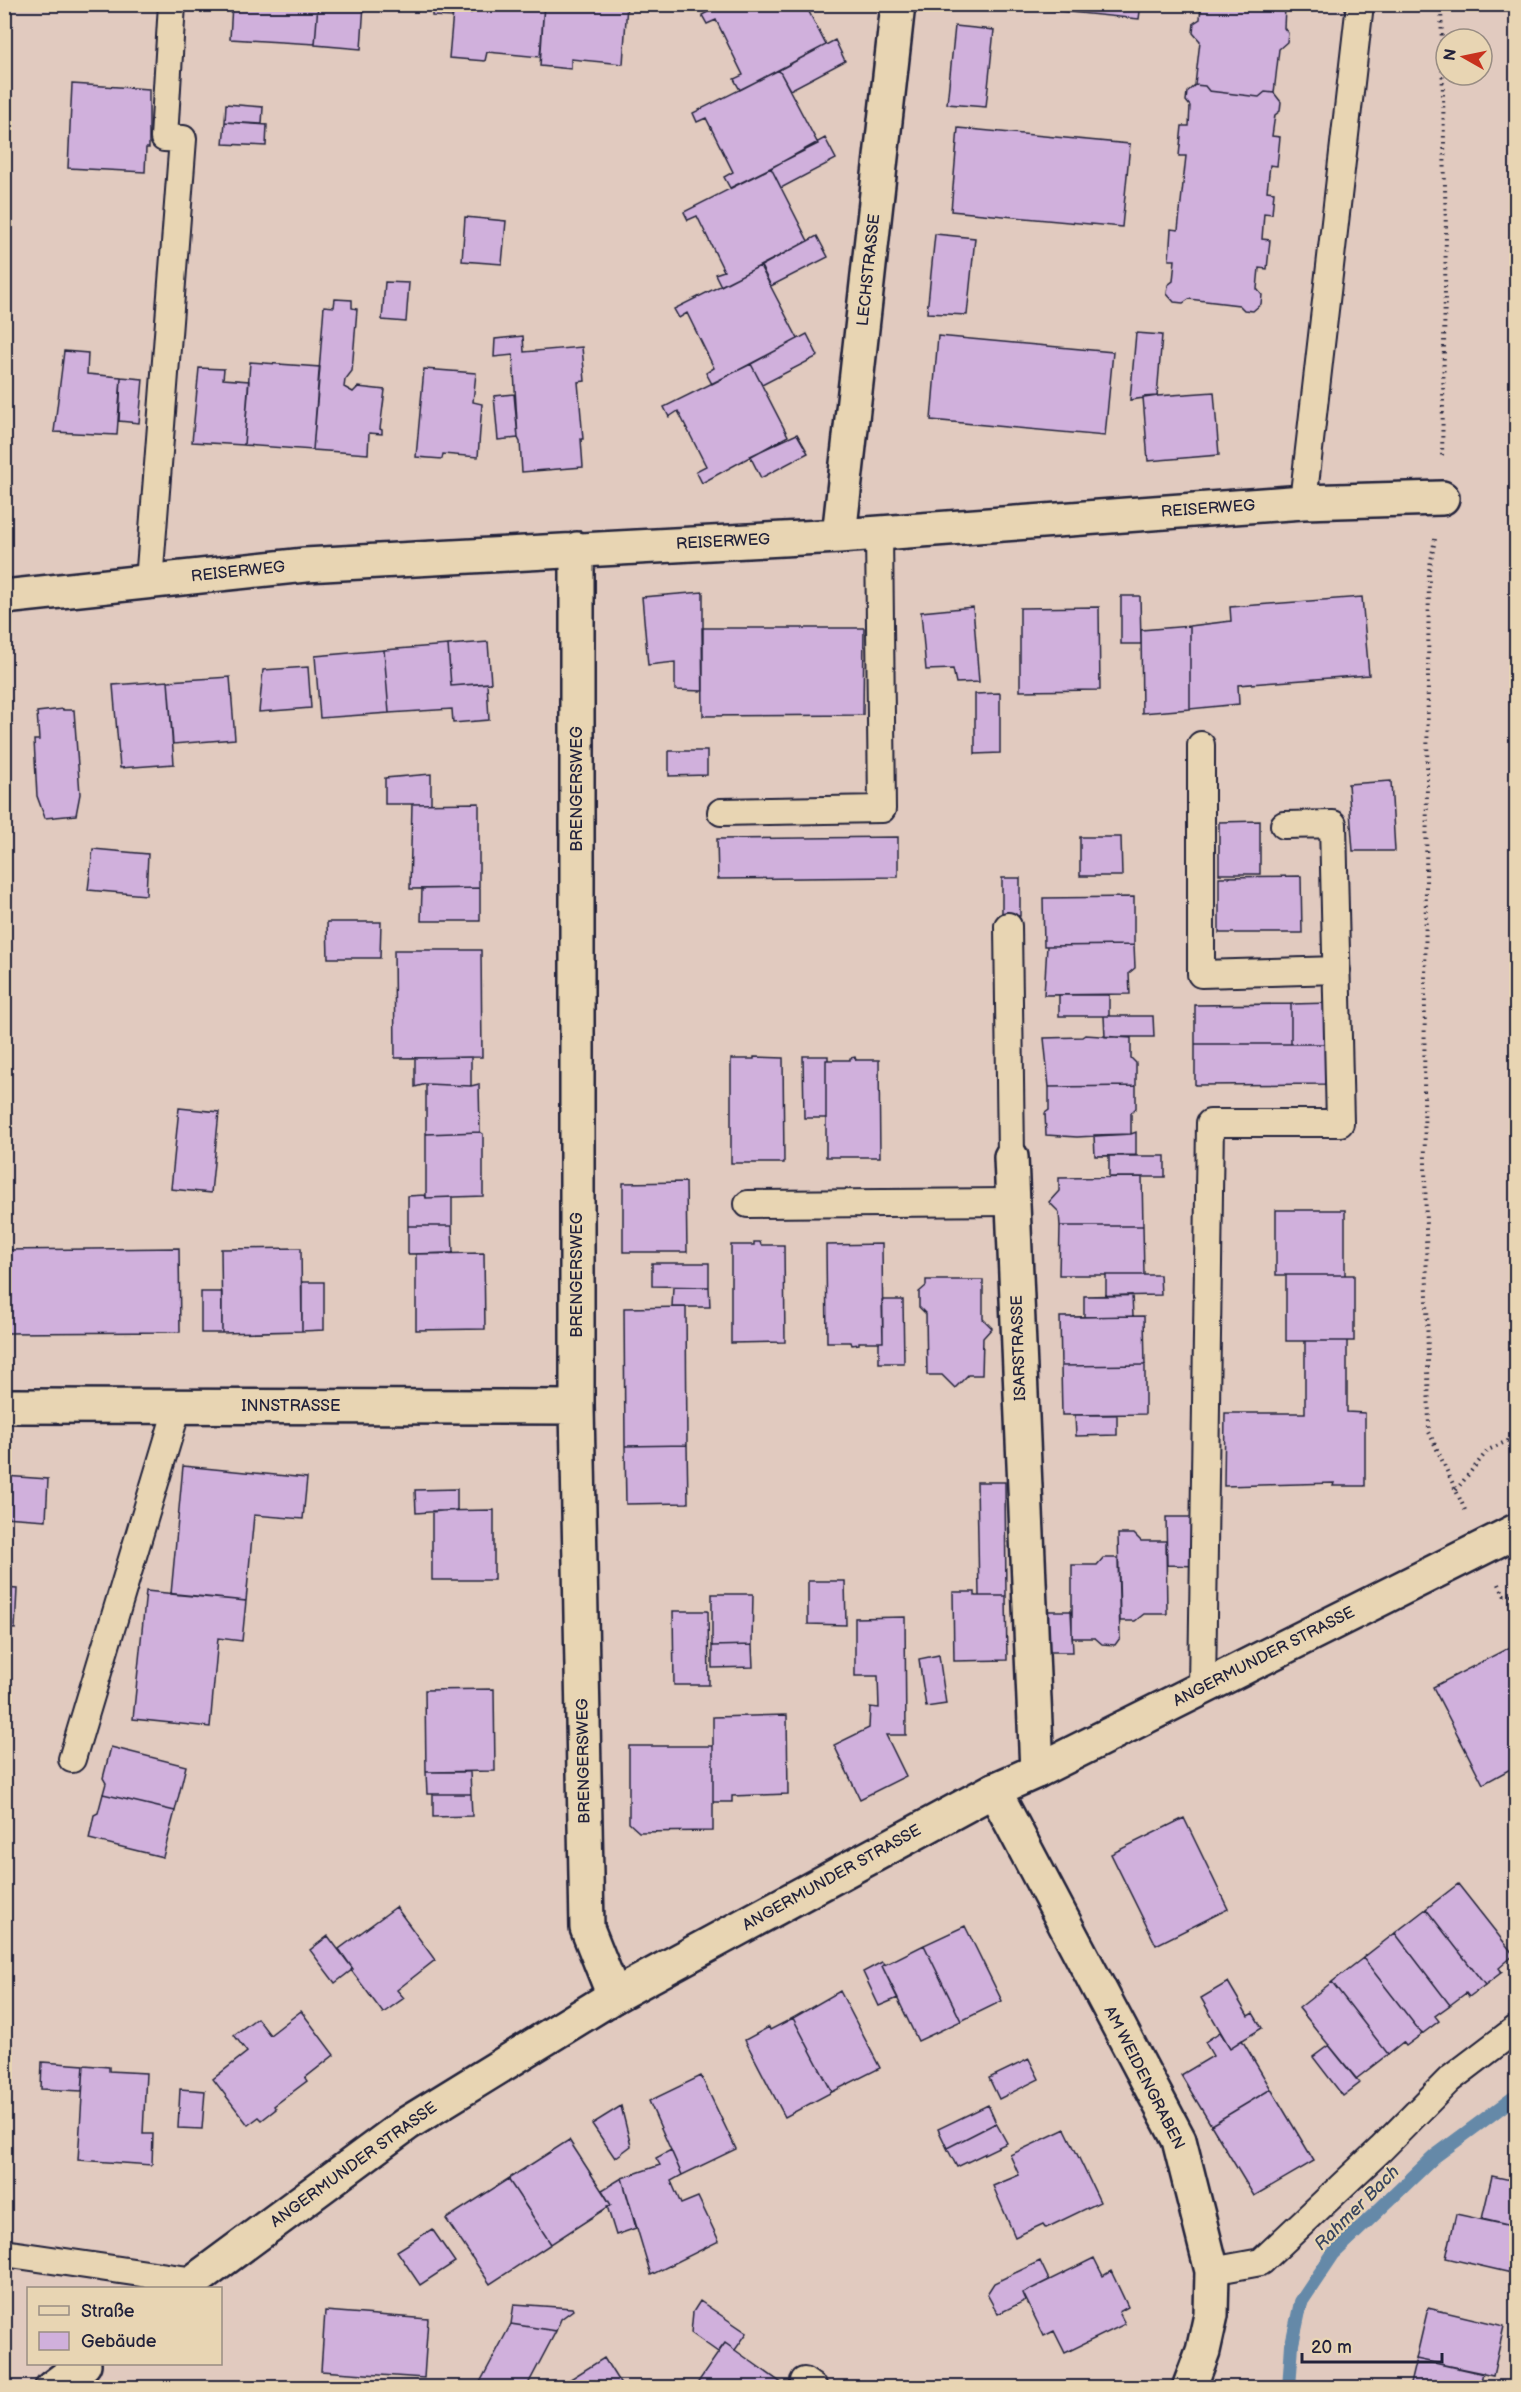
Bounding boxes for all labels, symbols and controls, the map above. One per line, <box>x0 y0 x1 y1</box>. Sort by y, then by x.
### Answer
north arrow <box>1434 27 1494 87</box>
text: N <box>1440 47 1461 62</box>
street label: LECHSTRASSE <box>854 213 884 327</box>
street label: REISERWEG <box>1160 496 1256 522</box>
street label: REISERWEG <box>675 530 771 554</box>
street label: REISERWEG <box>190 558 286 586</box>
street label: BRENGERSWEG <box>568 726 587 852</box>
street label: BRENGERSWEG <box>568 1212 587 1338</box>
street label: ISARSTRASSE <box>1008 1295 1030 1401</box>
street label: INNSTRASSE <box>241 1397 341 1416</box>
street label: ANGERMUNDER STRASSE <box>1170 1603 1358 1711</box>
street label: BRENGERSWEG <box>573 1698 595 1824</box>
street label: ANGERMUNDER STRASSE <box>740 1821 924 1935</box>
street label: AM WEIDENGRABEN <box>1100 2003 1188 2153</box>
street label: ANGERMUNDER STRASSE <box>267 2098 441 2232</box>
water label: Rahmer Bach <box>1310 2161 1404 2255</box>
legend <box>27 2287 222 2365</box>
text: Straße <box>81 2301 135 2322</box>
scale bar <box>1302 2326 1442 2364</box>
text: Gebäude <box>81 2331 157 2352</box>
text: 20 m <box>1311 2337 1352 2358</box>

